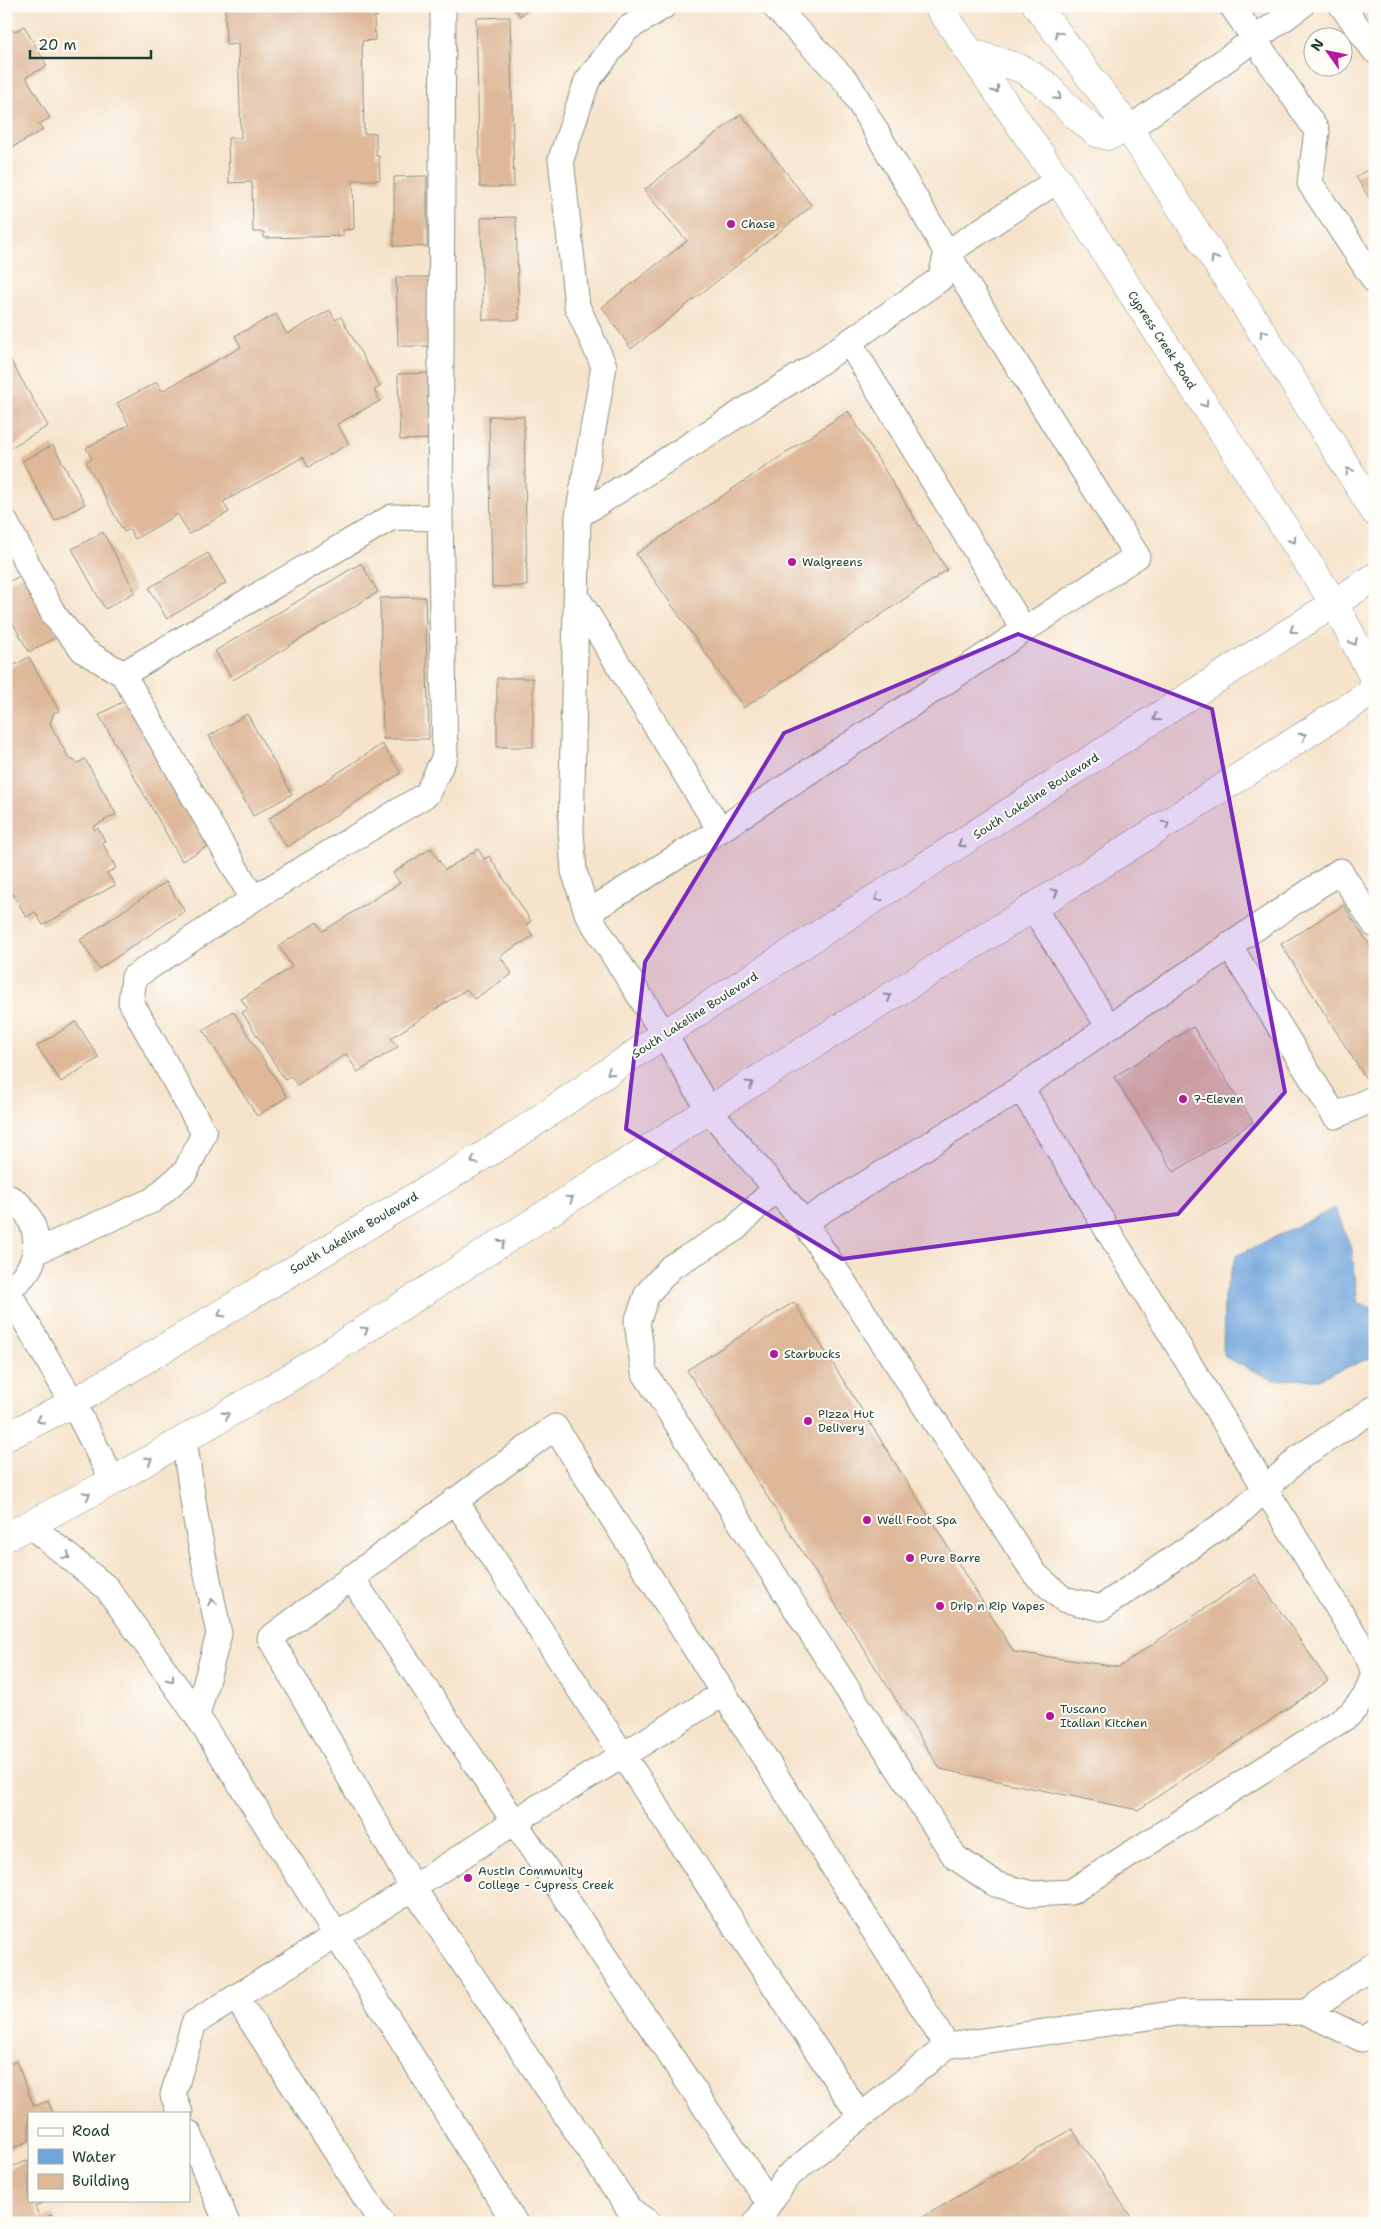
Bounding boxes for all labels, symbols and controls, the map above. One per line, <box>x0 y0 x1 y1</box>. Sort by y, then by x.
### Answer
scale bar <box>30 28 151 60</box>
north arrow <box>1304 28 1354 78</box>
one-way arrow <box>1055 31 1063 40</box>
text: 20 m <box>38 35 77 55</box>
text: N <box>1307 35 1328 54</box>
one-way arrow <box>990 84 999 94</box>
one-way arrow <box>1052 92 1061 101</box>
place label: Chase <box>741 216 776 232</box>
marker: Chase <box>725 218 737 230</box>
one-way arrow <box>1211 255 1220 264</box>
street label: Cypress Creek Road <box>1124 288 1200 393</box>
one-way arrow <box>1260 330 1269 339</box>
one-way arrow <box>1198 399 1208 408</box>
one-way arrow <box>1346 468 1355 477</box>
one-way arrow <box>1286 535 1296 544</box>
place label: Walgreens <box>802 554 863 570</box>
marker: Walgreens <box>786 556 798 568</box>
one-way arrow <box>1289 623 1298 633</box>
one-way arrow <box>1348 636 1358 645</box>
one-way arrow <box>1153 712 1162 721</box>
one-way arrow <box>1297 732 1306 742</box>
street label: South Lakeline Boulevard <box>970 749 1102 843</box>
one-way arrow <box>1161 820 1170 830</box>
one-way arrow <box>957 838 967 847</box>
one-way arrow <box>1050 889 1059 899</box>
one-way arrow <box>874 892 883 901</box>
street label: South Lakeline Boulevard <box>629 968 761 1062</box>
one-way arrow <box>883 994 892 1004</box>
one-way arrow <box>606 1066 615 1075</box>
one-way arrow <box>745 1081 754 1090</box>
place label: 7-Eleven <box>1193 1091 1244 1107</box>
marker: 7-Eleven <box>1177 1093 1189 1105</box>
one-way arrow <box>471 1155 480 1165</box>
street label: South Lakeline Boulevard <box>287 1188 421 1278</box>
one-way arrow <box>565 1196 574 1205</box>
one-way arrow <box>497 1239 506 1249</box>
one-way arrow <box>217 1307 226 1317</box>
one-way arrow <box>359 1327 368 1336</box>
place label: Starbucks <box>784 1346 841 1362</box>
marker: Starbucks <box>768 1348 780 1360</box>
place label: Pizza Hut Delivery <box>818 1406 874 1436</box>
one-way arrow <box>221 1411 230 1421</box>
one-way arrow <box>36 1414 45 1424</box>
marker: Pizza Hut Delivery <box>802 1415 814 1427</box>
one-way arrow <box>143 1457 152 1467</box>
one-way arrow <box>82 1491 91 1501</box>
place label: Well Foot Spa <box>877 1512 957 1528</box>
marker: Well Foot Spa <box>861 1514 873 1526</box>
one-way arrow <box>62 1550 71 1559</box>
place label: Pure Barre <box>920 1550 981 1566</box>
marker: Pure Barre <box>904 1552 916 1564</box>
one-way arrow <box>207 1598 218 1606</box>
place label: Drip n Rip Vapes <box>950 1598 1045 1614</box>
marker: Drip n Rip Vapes <box>934 1600 946 1612</box>
one-way arrow <box>165 1674 174 1683</box>
place label: Tuscano Italian Kitchen <box>1060 1701 1147 1731</box>
marker: Tuscano Italian Kitchen <box>1044 1710 1056 1722</box>
place label: Austin Community College - Cypress Creek <box>478 1863 614 1893</box>
marker: Austin Community College - Cypress Creek <box>462 1872 474 1884</box>
legend <box>28 2112 190 2202</box>
text: Road <box>72 2121 110 2141</box>
text: Water <box>72 2147 116 2167</box>
text: Building <box>72 2171 129 2191</box>

